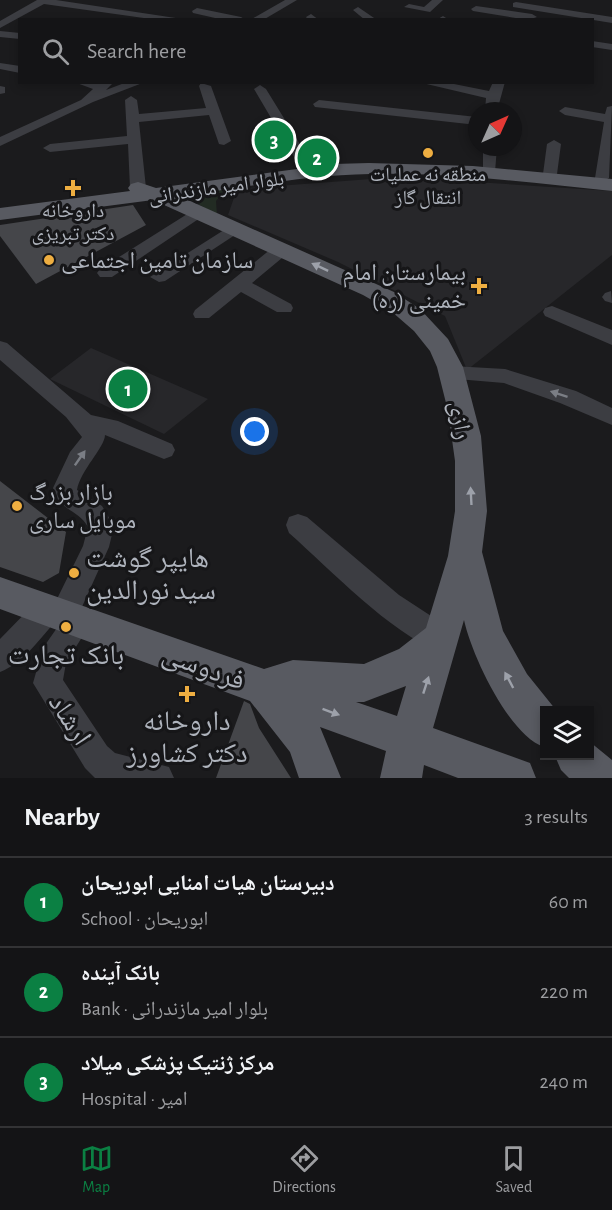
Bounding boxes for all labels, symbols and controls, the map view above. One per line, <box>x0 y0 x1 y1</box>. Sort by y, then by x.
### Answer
search box <box>18 18 594 84</box>
icon: search <box>39 35 72 68</box>
text: Search here <box>87 40 186 62</box>
north arrow <box>468 102 522 156</box>
pin: 3 <box>254 118 294 162</box>
pin: 2 <box>298 136 336 180</box>
marker: منطقه نه عملیات انتقال گاز <box>421 146 435 160</box>
place label: منطقه نه عملیات انتقال گاز <box>370 165 486 209</box>
street label: بلوار امیر مازندرانی <box>147 169 285 208</box>
marker: داروخانه دکتر تبریزی <box>66 181 80 195</box>
place label: داروخانه دکتر تبریزی <box>31 201 115 245</box>
place label: سازمان تامین اجتماعی <box>61 249 253 274</box>
marker: سازمان تامین اجتماعی <box>42 253 56 267</box>
place label: بیمارستان امام خمینی (ره) <box>343 261 466 314</box>
one-way arrow <box>311 262 328 271</box>
marker: بیمارستان امام خمینی (ره) <box>470 277 488 295</box>
pin: 1 <box>108 366 148 412</box>
one-way arrow <box>550 388 568 398</box>
street label: رازی <box>444 399 475 442</box>
your location <box>240 417 269 446</box>
one-way arrow <box>74 450 86 466</box>
place label: بازار بزرگ موبایل ساری <box>29 481 136 534</box>
one-way arrow <box>466 486 475 505</box>
marker: بازار بزرگ موبایل ساری <box>10 499 24 513</box>
place label: هایپر گوشت سید نورالدین <box>86 545 216 607</box>
marker: هایپر گوشت سید نورالدین <box>67 566 81 580</box>
marker: بانک تجارت <box>59 620 73 634</box>
street label: فردوسی <box>158 640 248 698</box>
place label: بانک تجارت <box>8 642 124 670</box>
one-way arrow <box>504 672 514 689</box>
one-way arrow <box>422 675 432 693</box>
marker: داروخانه دکتر کشاورز <box>180 687 194 701</box>
street label: ارشاد <box>43 690 96 751</box>
map controls <box>540 706 594 760</box>
button: layers <box>540 706 594 760</box>
place label: داروخانه دکتر کشاورز <box>125 708 248 768</box>
one-way arrow <box>322 708 340 718</box>
text: Nearby <box>24 804 100 830</box>
text: 3 results <box>524 807 588 827</box>
text: دبیرستان هیات امنایی ابوریحان <box>81 872 335 894</box>
text: 1 <box>40 892 47 912</box>
text: 60 m <box>549 892 588 912</box>
text: School · ابوریحان <box>81 909 208 929</box>
text: بانک آینده <box>81 962 160 984</box>
text: 2 <box>39 982 48 1002</box>
text: 220 m <box>540 982 588 1002</box>
text: Bank · بلوار امیر مازندرانی <box>81 999 268 1019</box>
text: مرکز ژنتیک پزشکی میلاد <box>81 1052 274 1074</box>
text: 3 <box>39 1072 48 1092</box>
text: 240 m <box>539 1072 588 1092</box>
text: Hospital · امیر <box>81 1089 187 1109</box>
tab: Map <box>80 1142 113 1197</box>
tab: Directions <box>272 1142 336 1197</box>
tab: Saved <box>496 1142 532 1197</box>

